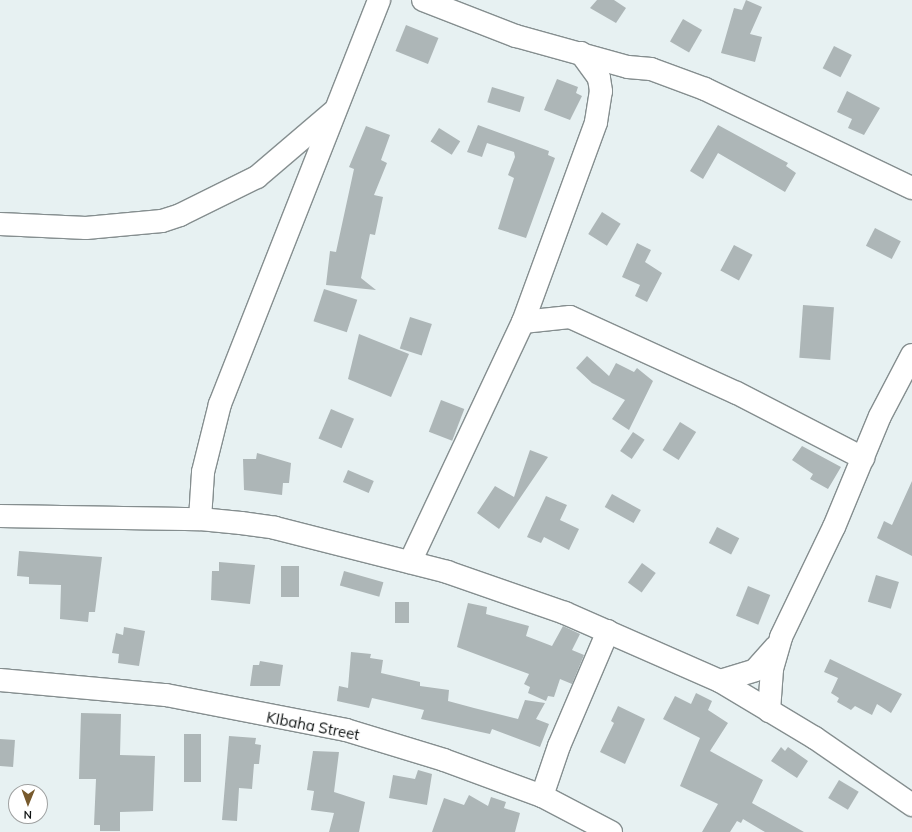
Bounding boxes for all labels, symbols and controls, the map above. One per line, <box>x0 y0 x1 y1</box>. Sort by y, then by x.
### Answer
street label: KIbaha Street <box>265 708 361 744</box>
north arrow <box>8 784 48 824</box>
text: N <box>24 808 32 822</box>

